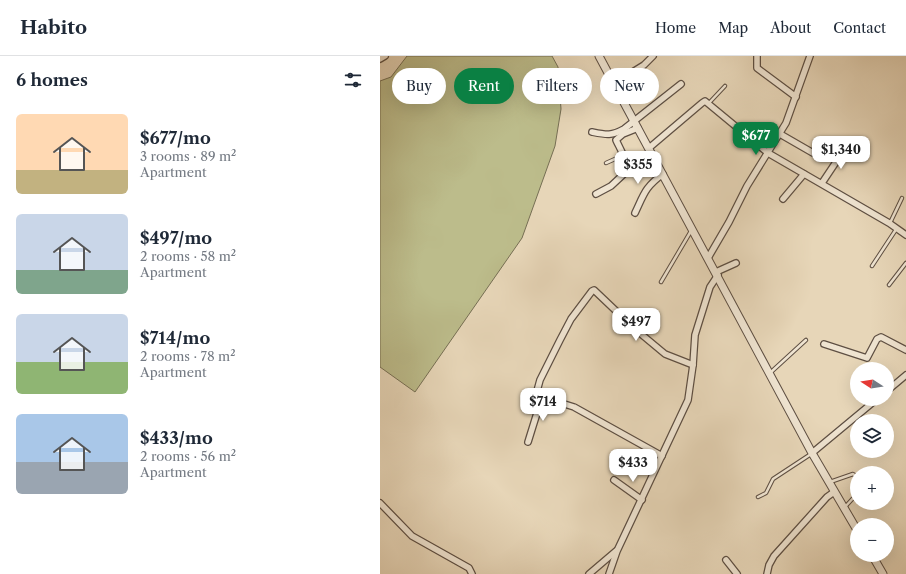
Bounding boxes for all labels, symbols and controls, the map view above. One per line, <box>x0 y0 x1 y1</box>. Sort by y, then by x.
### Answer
text: Habito <box>20 16 87 39</box>
text: Home <box>655 19 696 37</box>
text: Map <box>718 19 748 37</box>
text: About <box>770 19 811 37</box>
text: Contact <box>833 19 886 37</box>
chip: Buy <box>392 68 446 104</box>
chip: Rent <box>454 68 514 104</box>
chip: Filters <box>522 68 592 104</box>
chip: New <box>600 68 659 104</box>
icon: filters <box>342 69 364 91</box>
text: 6 homes <box>16 70 88 90</box>
pin: $677 <box>732 122 780 156</box>
text: $677 <box>742 127 770 143</box>
text: $677/mo <box>140 128 211 148</box>
icon: home <box>48 130 96 178</box>
pin: $1,340 <box>808 136 874 170</box>
text: $1,340 <box>821 141 861 157</box>
text: 3 rooms · 89 m² <box>140 148 236 164</box>
pin: $355 <box>614 151 662 185</box>
text: $355 <box>624 156 652 172</box>
text: Apartment <box>140 164 207 180</box>
text: $497/mo <box>140 228 212 248</box>
icon: home <box>48 230 96 278</box>
text: 2 rooms · 58 m² <box>140 248 236 264</box>
text: Apartment <box>140 264 207 280</box>
pin: $497 <box>612 308 660 342</box>
text: $497 <box>621 313 651 329</box>
text: $714/mo <box>140 328 210 348</box>
icon: home <box>48 330 96 378</box>
text: 2 rooms · 78 m² <box>140 348 236 364</box>
north arrow <box>850 362 894 406</box>
map controls <box>850 362 894 562</box>
text: Apartment <box>140 364 207 380</box>
pin: $714 <box>519 388 567 422</box>
text: $714 <box>529 393 557 409</box>
button: layers <box>850 414 894 458</box>
text: $433/mo <box>140 428 213 448</box>
icon: home <box>48 430 96 478</box>
text: 2 rooms · 56 m² <box>140 448 236 464</box>
pin: $433 <box>609 449 657 483</box>
text: $433 <box>618 454 648 470</box>
text: Apartment <box>140 464 207 480</box>
button: + <box>850 466 894 510</box>
button: − <box>850 518 894 562</box>

